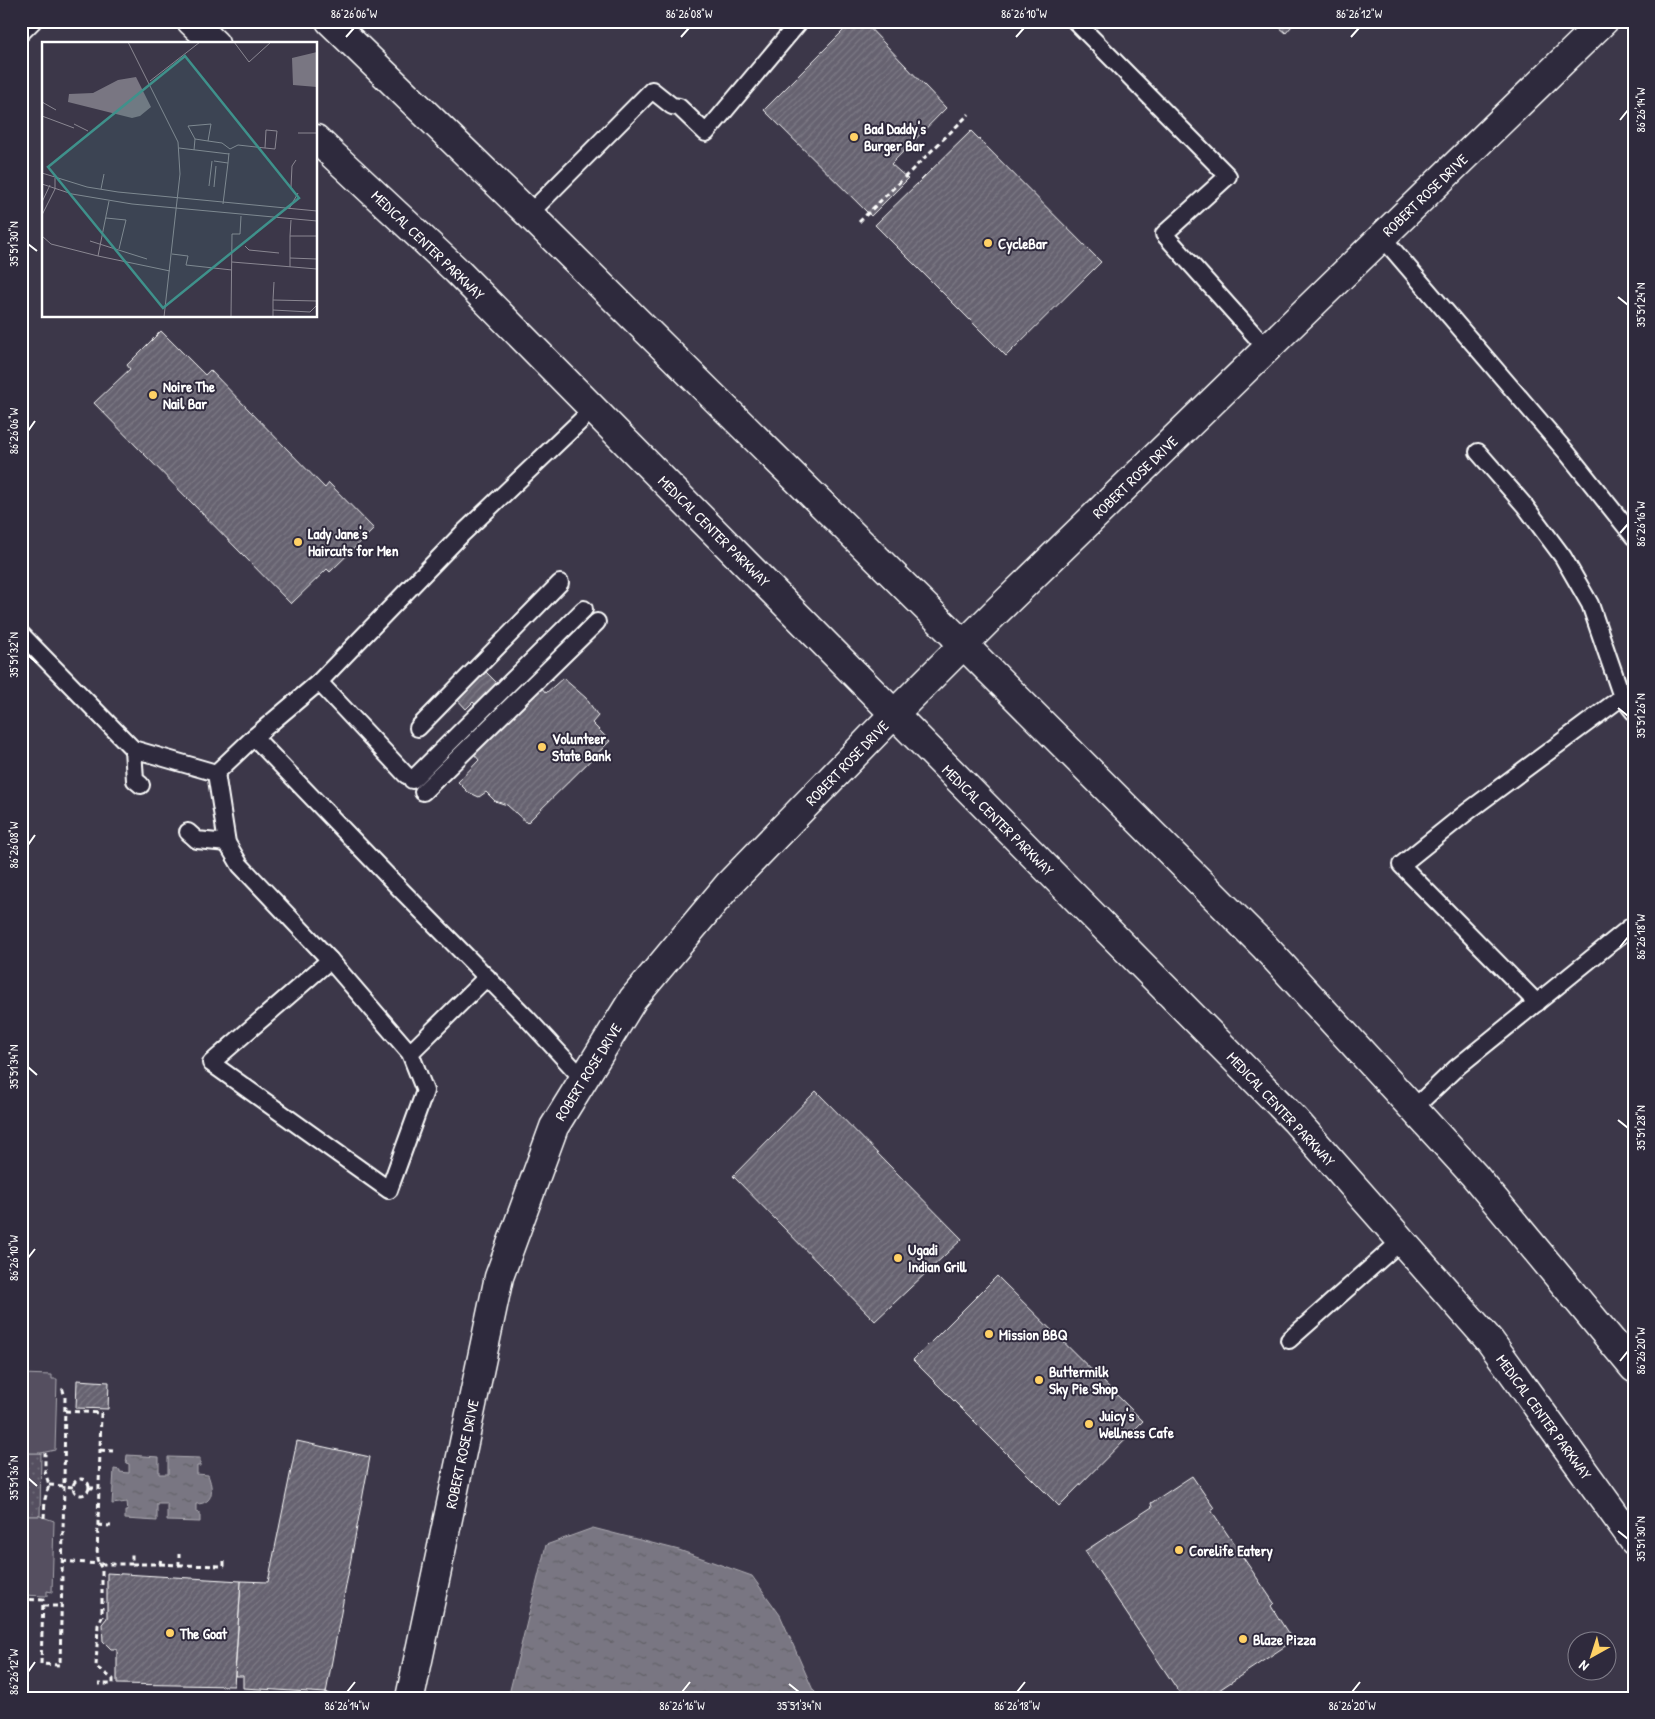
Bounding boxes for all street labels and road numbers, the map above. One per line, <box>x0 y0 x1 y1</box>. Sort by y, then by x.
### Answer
street label: ROBERT ROSE DRIVE <box>1378 149 1473 241</box>
street label: MEDICAL CENTER PARKWAY <box>367 185 489 305</box>
street label: ROBERT ROSE DRIVE <box>1088 431 1183 523</box>
street label: MEDICAL CENTER PARKWAY <box>654 471 775 592</box>
street label: ROBERT ROSE DRIVE <box>801 715 893 810</box>
street label: MEDICAL CENTER PARKWAY <box>938 760 1059 881</box>
street label: ROBERT ROSE DRIVE <box>550 1019 627 1125</box>
street label: MEDICAL CENTER PARKWAY <box>1222 1047 1340 1171</box>
street label: MEDICAL CENTER PARKWAY <box>1491 1350 1597 1484</box>
street label: ROBERT ROSE DRIVE <box>440 1397 484 1511</box>

